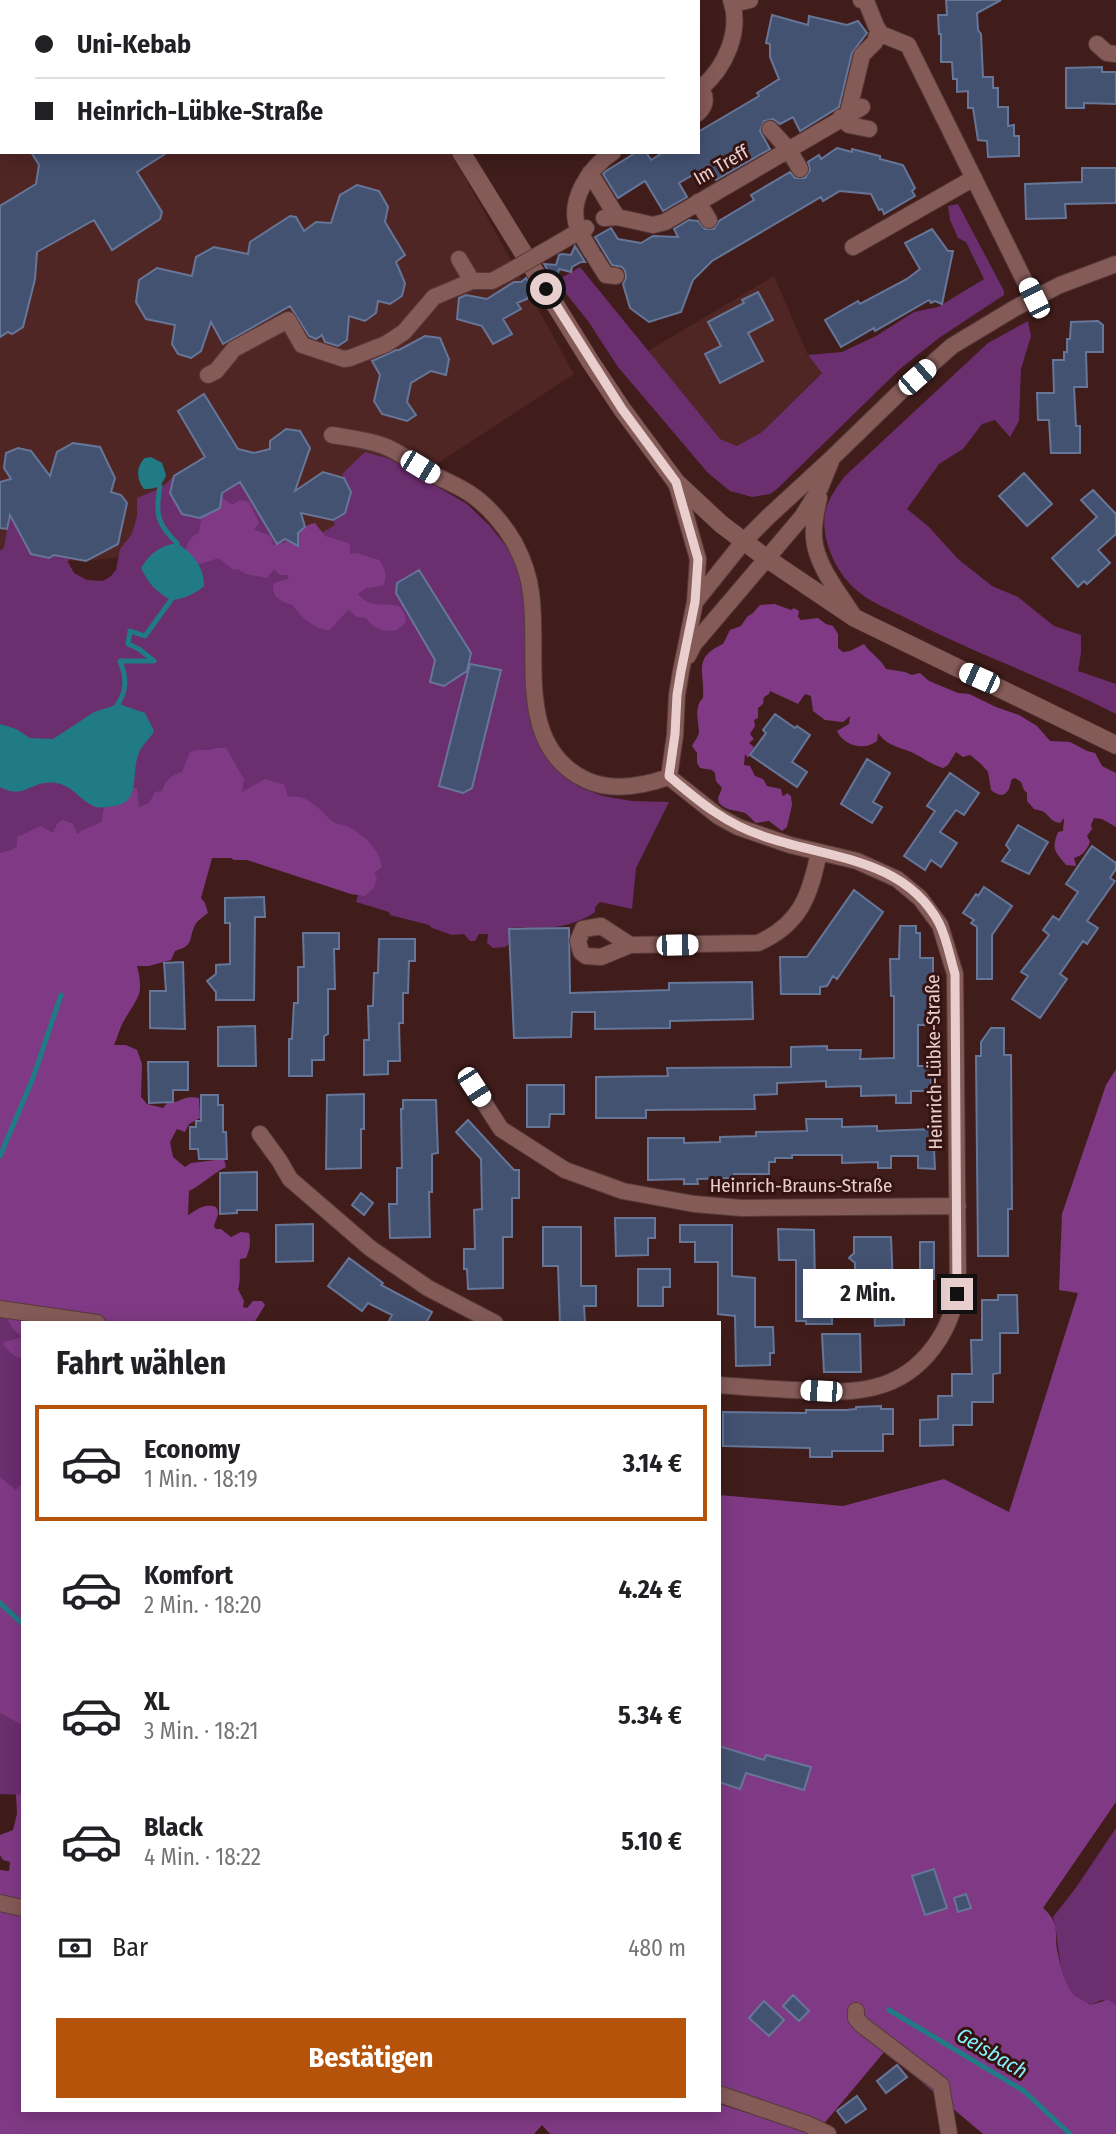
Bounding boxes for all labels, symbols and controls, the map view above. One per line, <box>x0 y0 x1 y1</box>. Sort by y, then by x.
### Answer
text: Uni-Kebab <box>77 29 191 60</box>
text: Heinrich-Lübke-Straße <box>77 96 323 127</box>
street label: Im Treff <box>690 140 753 190</box>
route start <box>530 273 562 305</box>
car <box>1016 275 1053 321</box>
car <box>895 355 940 399</box>
car <box>397 447 444 487</box>
car <box>956 660 1003 696</box>
car <box>656 934 699 956</box>
street label: Heinrich-Lübke-Straße <box>921 974 947 1150</box>
car <box>454 1064 495 1110</box>
street label: Heinrich-Brauns-Straße <box>710 1174 892 1197</box>
callout: 2 Min. <box>803 1270 932 1318</box>
route end <box>941 1278 973 1310</box>
text: 2 Min. <box>840 1279 896 1307</box>
text: Fahrt wählen <box>56 1344 226 1382</box>
car <box>800 1379 843 1403</box>
icon: car <box>60 1432 123 1495</box>
text: Economy <box>144 1434 240 1465</box>
text: 3.14 € <box>623 1448 682 1479</box>
text: 1 Min. · 18:19 <box>144 1465 258 1493</box>
icon: car <box>60 1558 123 1621</box>
text: Komfort <box>144 1560 233 1591</box>
text: 4.24 € <box>618 1574 682 1605</box>
text: 2 Min. · 18:20 <box>144 1591 262 1619</box>
icon: car <box>60 1684 123 1747</box>
text: XL <box>144 1686 170 1717</box>
text: 5.34 € <box>618 1700 682 1731</box>
text: 3 Min. · 18:21 <box>144 1717 259 1745</box>
icon: car <box>60 1810 123 1873</box>
text: Black <box>144 1812 203 1843</box>
text: 5.10 € <box>621 1826 682 1857</box>
text: 4 Min. · 18:22 <box>144 1843 261 1871</box>
icon: cash <box>56 1929 94 1967</box>
text: Bar <box>112 1932 148 1963</box>
text: 480 m <box>628 1934 686 1962</box>
button: Bestätigen <box>56 2018 686 2098</box>
water label: Geisbach <box>952 2022 1032 2084</box>

